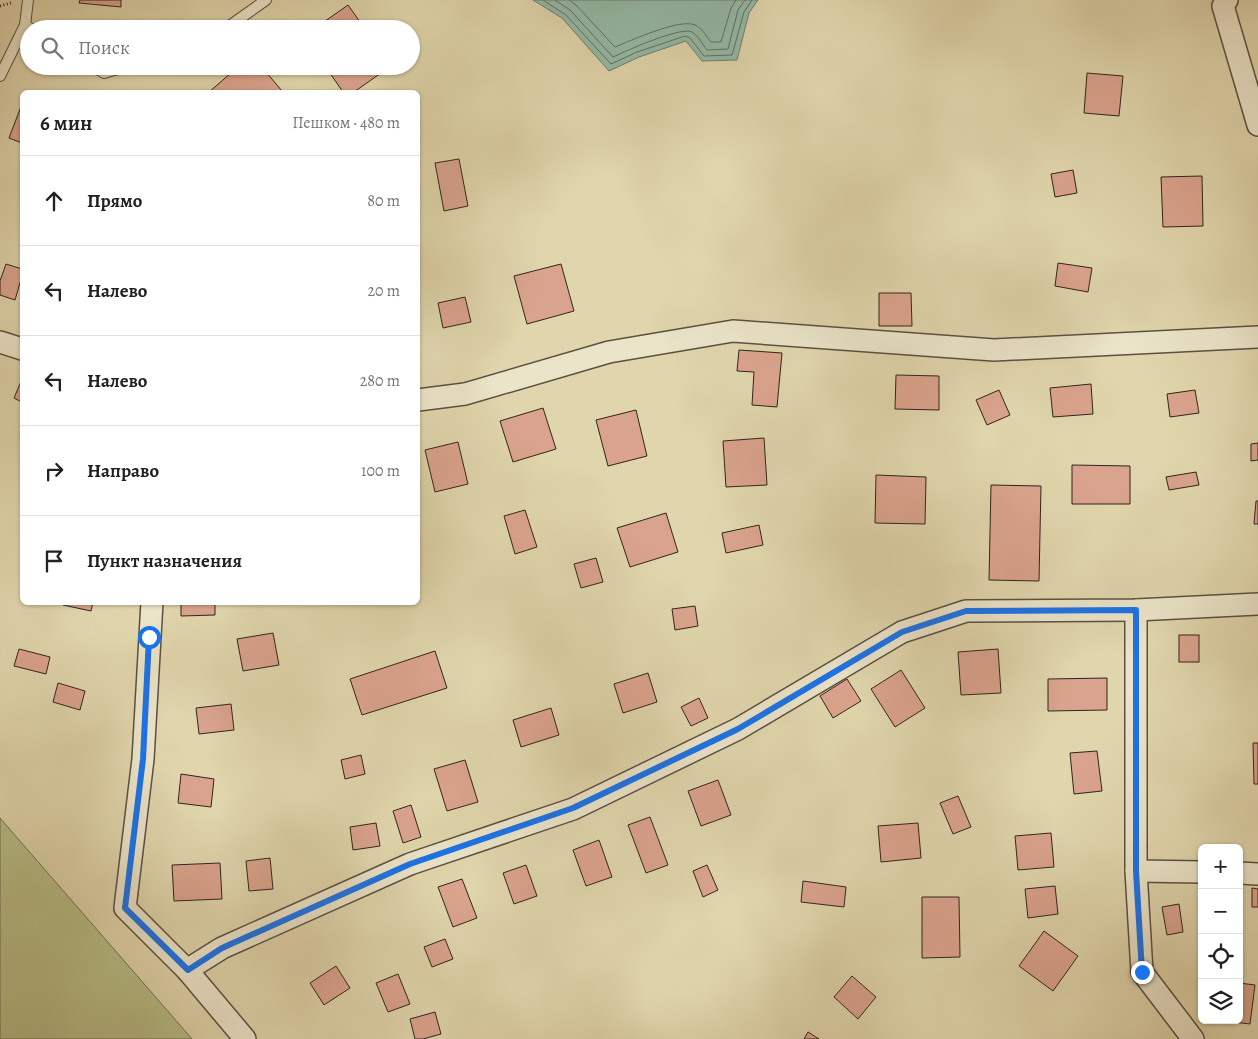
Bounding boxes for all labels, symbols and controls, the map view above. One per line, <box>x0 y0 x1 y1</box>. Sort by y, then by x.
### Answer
search box <box>20 20 420 75</box>
icon: search <box>38 34 66 62</box>
text: Поиск <box>78 35 130 61</box>
text: 6 мин <box>40 109 92 137</box>
text: Пешком · 480 m <box>292 112 400 134</box>
icon: ahead <box>40 187 68 215</box>
text: Прямо <box>87 188 142 214</box>
text: 80 m <box>367 190 400 212</box>
icon: left <box>40 277 68 305</box>
text: Налево <box>87 278 147 304</box>
text: 20 m <box>367 280 400 302</box>
icon: left <box>40 367 68 395</box>
text: Налево <box>87 368 147 394</box>
text: 280 m <box>360 370 400 392</box>
icon: right <box>40 457 68 485</box>
text: Направо <box>87 458 159 484</box>
text: 100 m <box>361 460 400 482</box>
icon: arrive <box>40 547 68 575</box>
text: Пункт назначения <box>87 548 242 574</box>
route start <box>138 626 161 649</box>
map controls <box>1198 844 1243 1024</box>
button: + <box>1198 844 1243 889</box>
button: − <box>1198 889 1243 934</box>
button: locate <box>1198 934 1243 979</box>
route end <box>1131 961 1154 984</box>
button: layers <box>1198 979 1243 1024</box>

